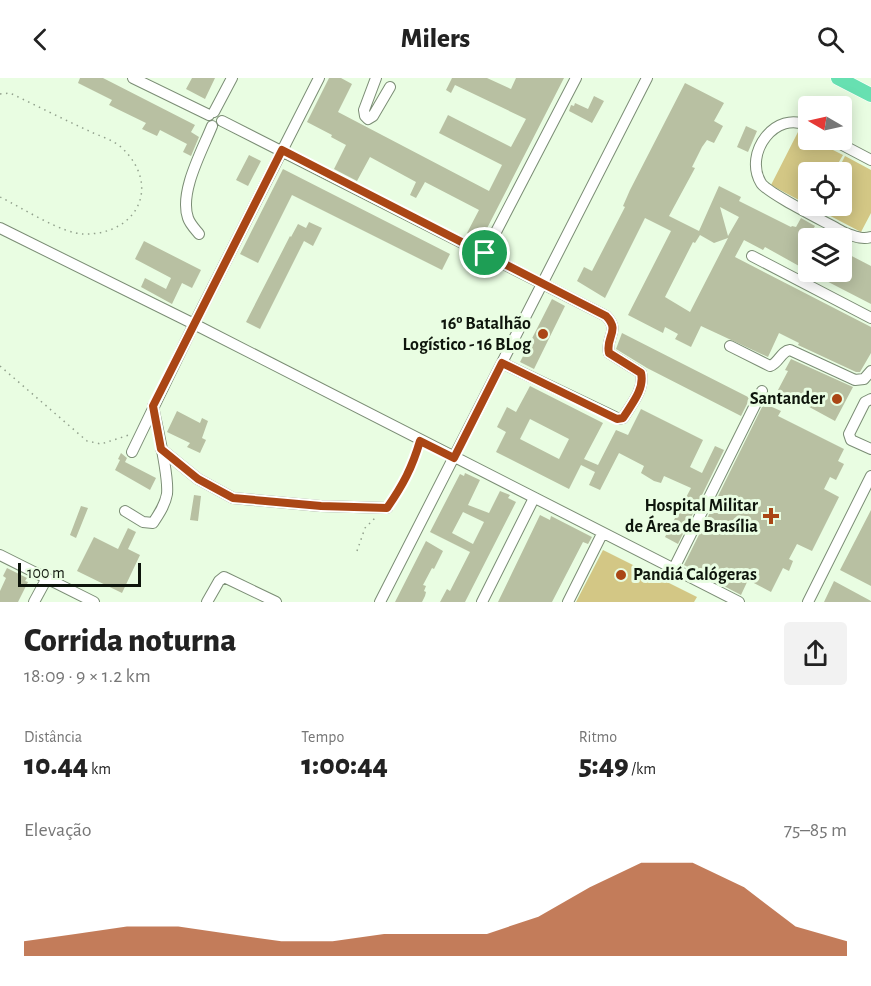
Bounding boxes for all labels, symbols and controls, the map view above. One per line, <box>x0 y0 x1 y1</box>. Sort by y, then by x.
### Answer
icon: back <box>24 23 57 56</box>
icon: search <box>814 23 847 56</box>
text: Milers <box>401 25 470 52</box>
north arrow <box>798 96 852 150</box>
map controls <box>798 96 852 282</box>
button: locate <box>798 162 852 216</box>
pin <box>459 227 510 278</box>
button: layers <box>798 228 852 282</box>
icon: arrive <box>468 236 501 269</box>
place label: 16º Batalhão Logístico - 16 BLog <box>402 315 532 354</box>
marker: 16º Batalhão Logístico - 16 BLog <box>536 327 550 341</box>
place label: Santander <box>750 390 826 408</box>
marker: Santander <box>830 392 844 406</box>
place label: Hospital Militar de Área de Brasília <box>625 497 759 536</box>
marker: Hospital Militar de Área de Brasília <box>762 507 780 525</box>
scale bar <box>18 560 141 588</box>
text: 100 m <box>27 565 65 581</box>
place label: Pandiá Calógeras <box>633 566 757 584</box>
marker: Pandiá Calógeras <box>614 568 628 582</box>
button: share <box>784 622 847 685</box>
text: Corrida noturna <box>24 625 236 658</box>
text: 18:09 · 9 × 1.2 km <box>24 666 151 686</box>
text: Distância <box>24 729 82 745</box>
text: Tempo <box>301 729 344 745</box>
text: Ritmo <box>579 729 617 745</box>
text: 10.44 <box>24 750 88 780</box>
text: 1:00:44 <box>301 750 388 780</box>
text: 5:49 <box>579 750 629 780</box>
text: km <box>88 761 111 777</box>
text: /km <box>629 761 656 777</box>
text: Elevação <box>24 820 92 840</box>
text: 75–85 m <box>784 820 847 840</box>

